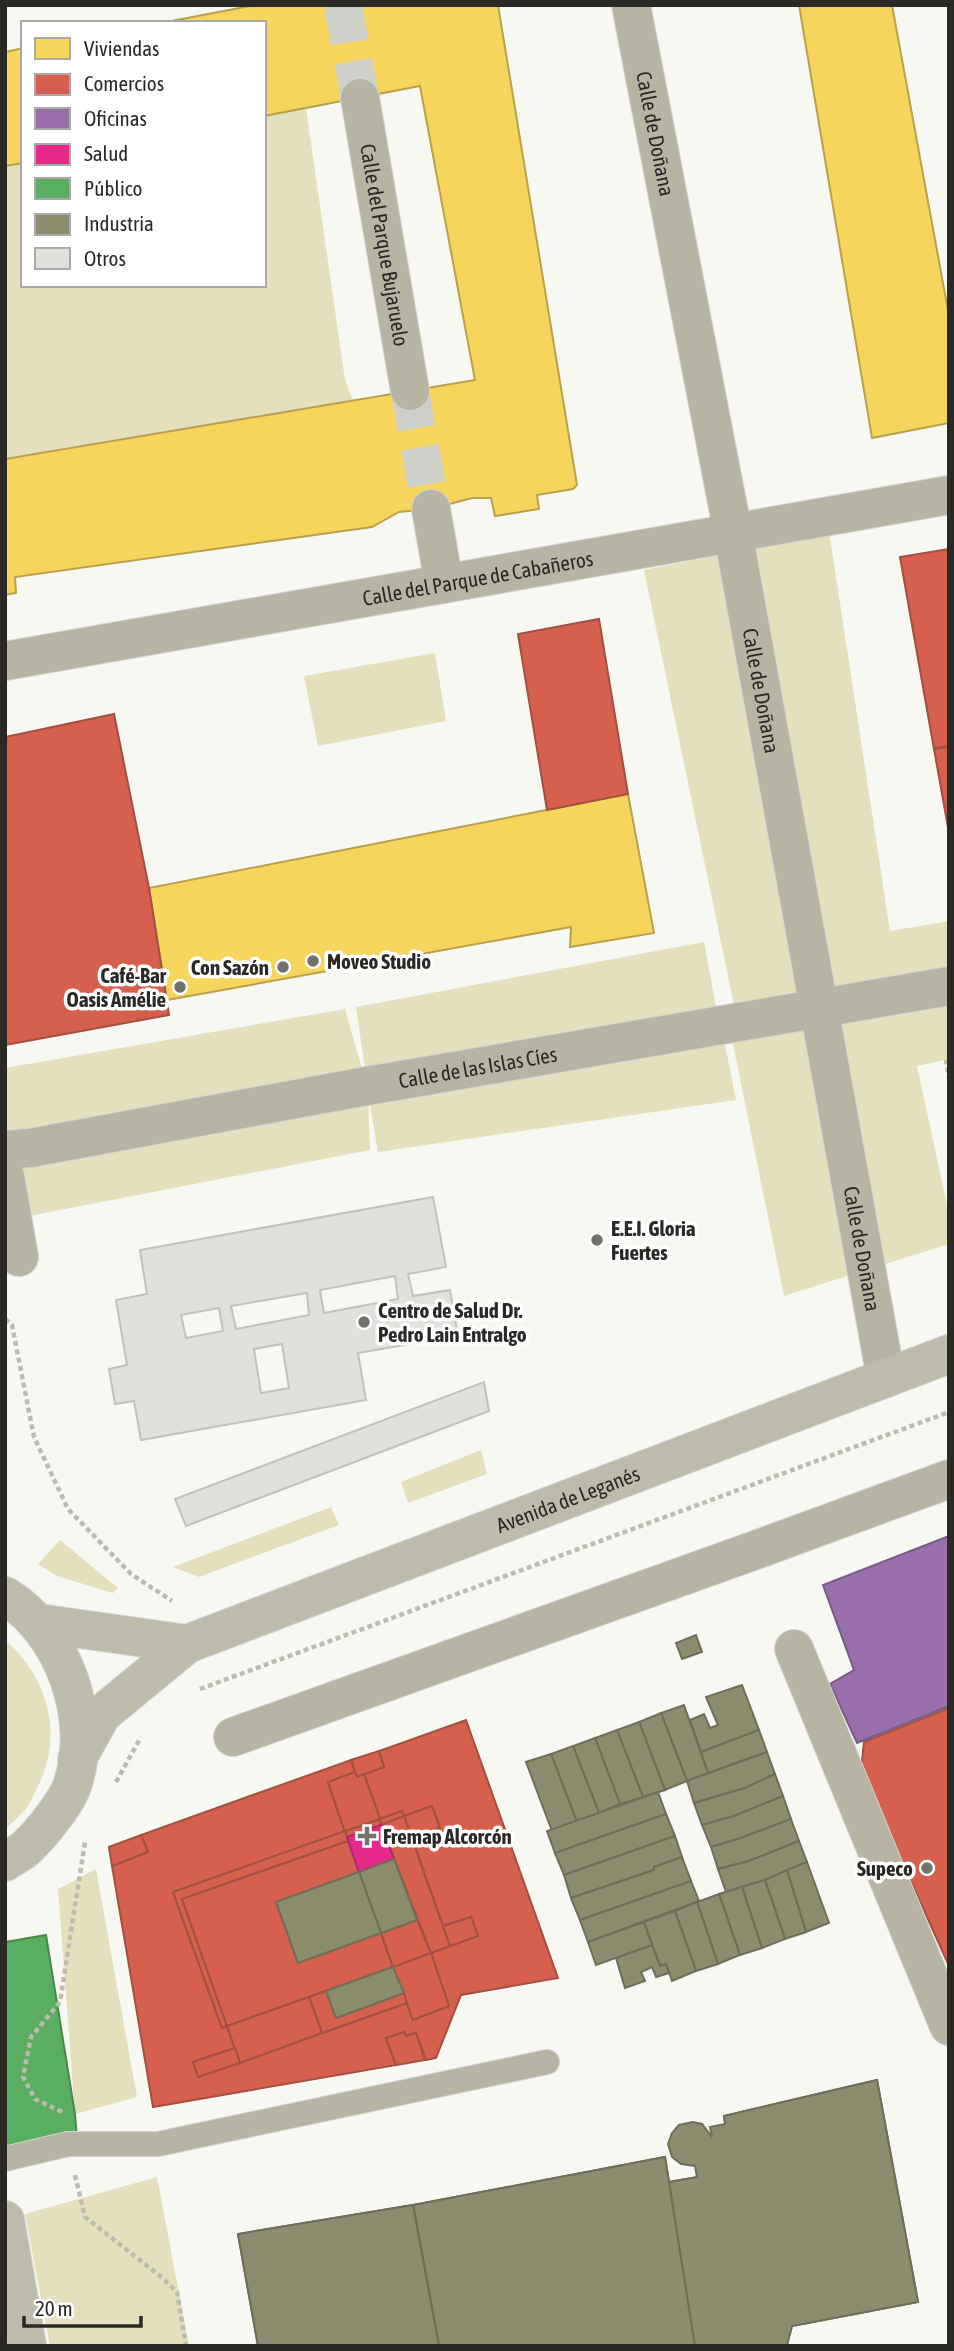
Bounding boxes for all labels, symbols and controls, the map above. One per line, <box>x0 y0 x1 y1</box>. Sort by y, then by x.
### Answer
legend <box>21 21 266 287</box>
text: Viviendas <box>84 36 159 60</box>
street label: Calle de Doñana <box>632 69 680 198</box>
text: Comercios <box>84 71 164 95</box>
text: Oficinas <box>84 106 147 130</box>
text: Salud <box>84 141 128 165</box>
street label: Calle del Parque Bujaruelo <box>356 142 414 348</box>
text: Público <box>84 176 142 200</box>
text: Industria <box>84 211 154 235</box>
text: Otros <box>84 246 126 270</box>
street label: Calle del Parque de Cabañeros <box>361 546 595 610</box>
street label: Calle de Doñana <box>738 626 785 755</box>
place label: Moveo Studio <box>327 949 431 973</box>
marker: Moveo Studio <box>305 953 321 969</box>
place label: Con Sazón <box>191 955 269 979</box>
marker: Con Sazón <box>275 959 291 975</box>
place label: Café-Bar Oasis Amélie <box>67 963 167 1011</box>
marker: Café-Bar Oasis Amélie <box>172 979 188 995</box>
street label: Calle de las Islas Cíes <box>397 1042 559 1092</box>
street label: Calle de Doñana <box>839 1184 886 1313</box>
place label: E.E.I. Gloria Fuertes <box>611 1216 696 1264</box>
marker: E.E.I. Gloria Fuertes <box>589 1232 605 1248</box>
place label: Centro de Salud Dr. Pedro Lain Entralgo <box>378 1298 527 1346</box>
marker: Centro de Salud Dr. Pedro Lain Entralgo <box>356 1314 372 1330</box>
street label: Avenida de Leganés <box>493 1461 643 1537</box>
place label: Fremap Alcorcón <box>383 1824 512 1848</box>
marker: Fremap Alcorcón <box>357 1826 377 1846</box>
place label: Supeco <box>857 1856 913 1880</box>
marker: Supeco <box>919 1860 935 1876</box>
scale bar <box>24 2284 142 2328</box>
text: 20 m <box>35 2296 73 2320</box>

